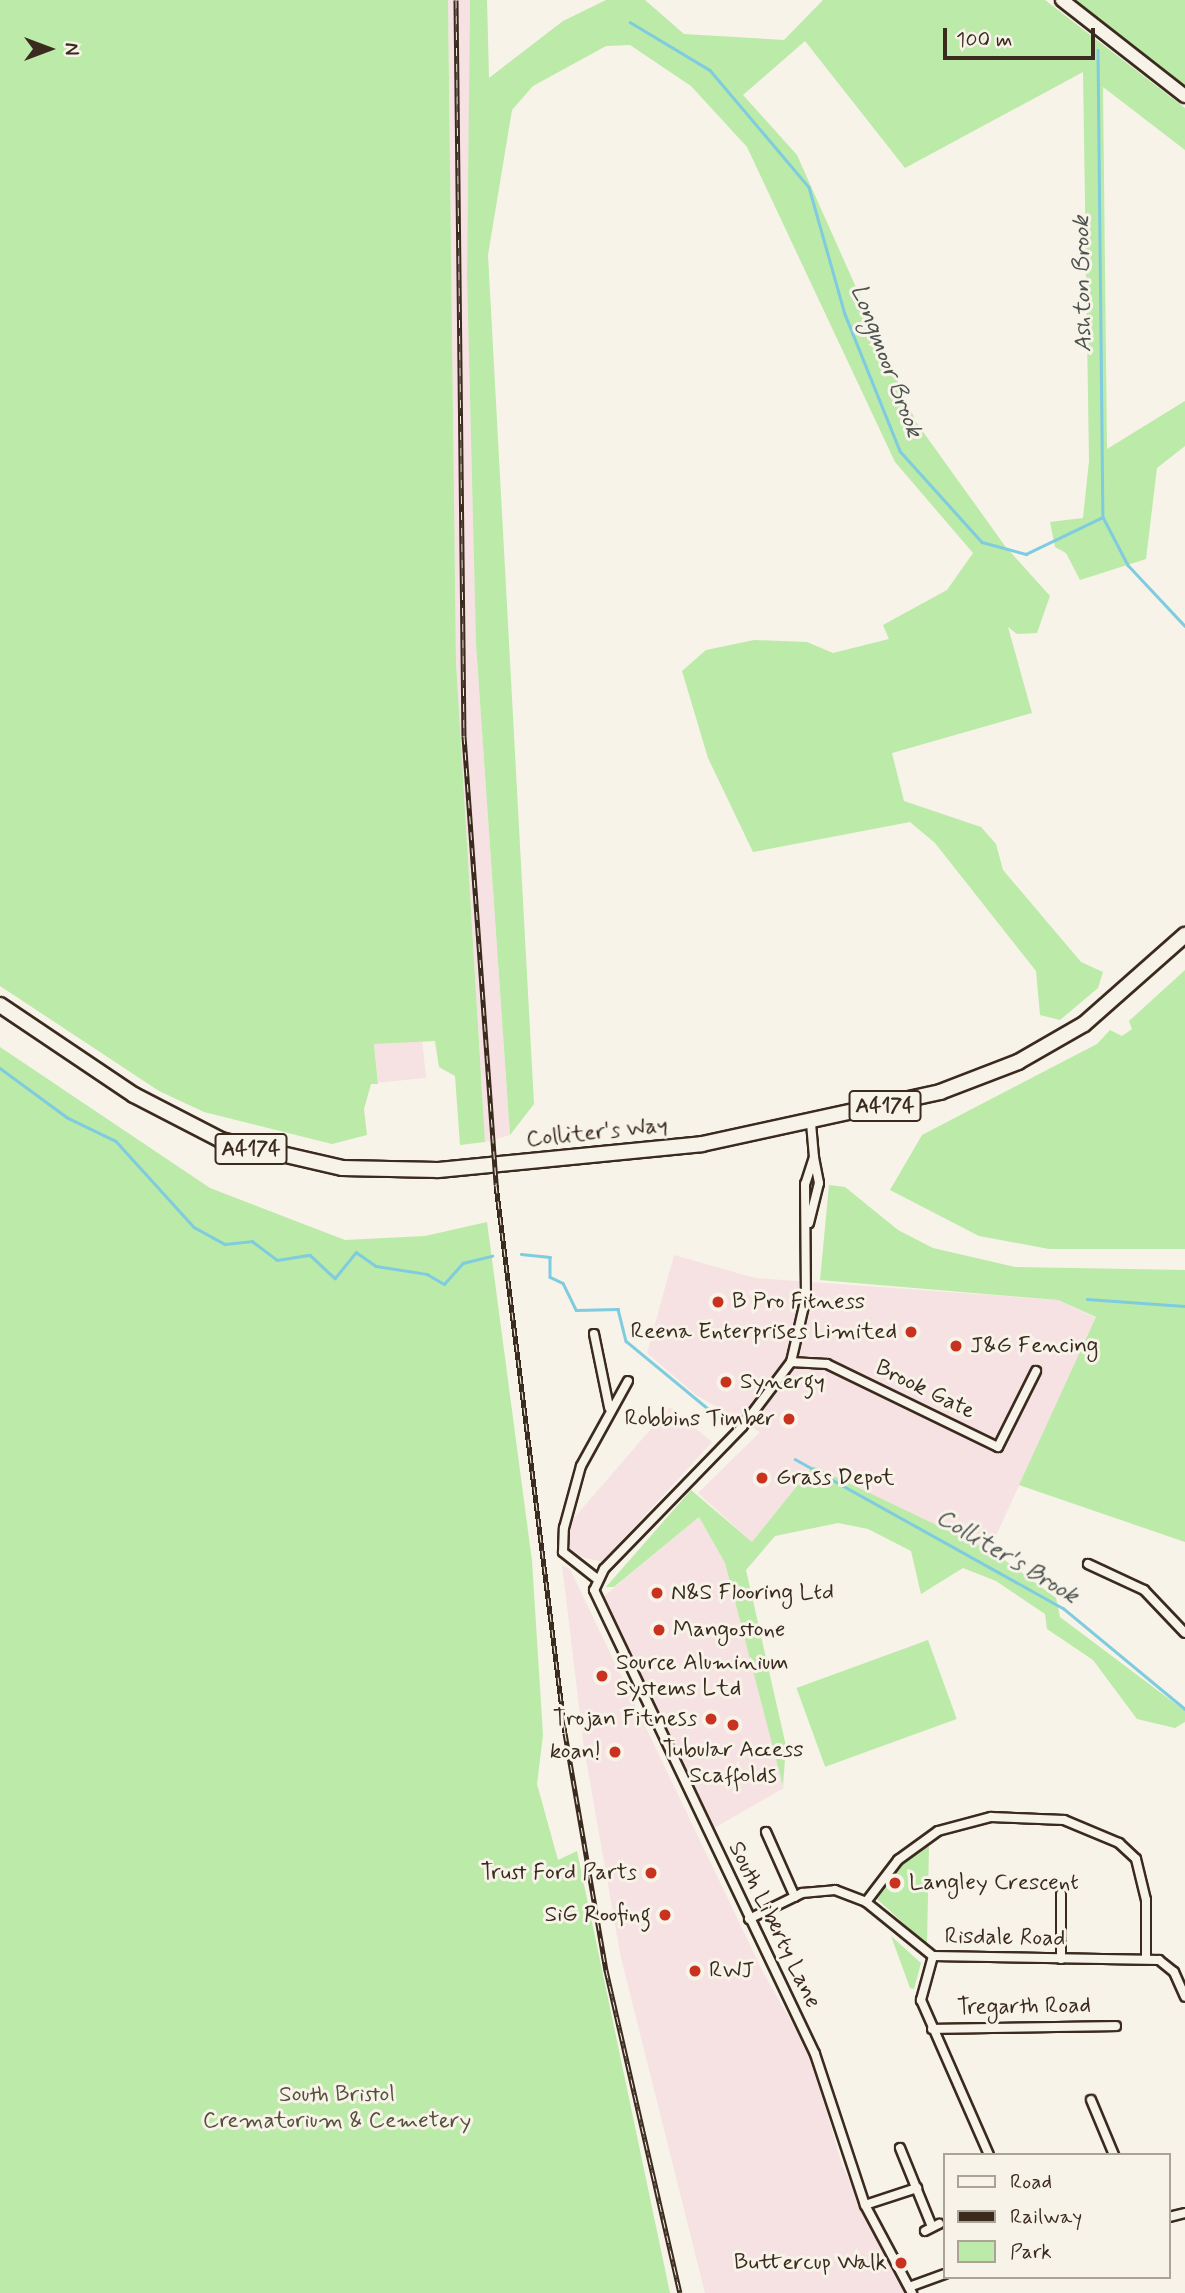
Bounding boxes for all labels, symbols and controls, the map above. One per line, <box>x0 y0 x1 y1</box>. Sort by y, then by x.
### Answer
north arrow <box>14 14 84 84</box>
scale bar <box>947 14 1099 58</box>
text: 100 m <box>956 26 1012 54</box>
text: N <box>58 43 83 55</box>
water label: Ashton Brook <box>1067 216 1099 352</box>
water label: Longmoor Brook <box>844 281 928 441</box>
road number: A4174 <box>848 1088 922 1124</box>
street label: Colliter's Way <box>524 1112 670 1154</box>
road number: A4174 <box>214 1132 288 1166</box>
place label: B Pro Fitness <box>732 1288 866 1316</box>
marker: B Pro Fitness <box>710 1294 726 1310</box>
place label: Reena Enterprises Limited <box>636 1318 897 1346</box>
marker: Reena Enterprises Limited <box>903 1324 919 1340</box>
place label: J&G Fencing <box>970 1332 1091 1360</box>
marker: J&G Fencing <box>948 1338 964 1354</box>
street label: Brook Gate <box>872 1355 978 1425</box>
place label: Synergy <box>740 1368 825 1396</box>
marker: Synergy <box>718 1374 734 1390</box>
place label: Robbins Timber <box>623 1405 775 1433</box>
marker: Robbins Timber <box>781 1411 797 1427</box>
place label: Grass Depot <box>776 1464 893 1492</box>
marker: Grass Depot <box>754 1470 770 1486</box>
water label: Colliter's Brook <box>930 1503 1084 1611</box>
place label: N&S Flooring Ltd <box>671 1579 834 1607</box>
marker: N&S Flooring Ltd <box>649 1585 665 1601</box>
place label: Mangostone <box>673 1616 785 1644</box>
marker: Mangostone <box>651 1622 667 1638</box>
place label: Source Aluminium Systems Ltd <box>616 1649 789 1703</box>
marker: Source Aluminium Systems Ltd <box>594 1668 610 1684</box>
place label: Trojan Fitness <box>553 1705 697 1733</box>
marker: Trojan Fitness <box>703 1711 719 1727</box>
marker: Tubular Access Scaffolds <box>725 1717 741 1733</box>
place label: Tubular Access Scaffolds <box>662 1736 804 1790</box>
place label: koan! <box>550 1738 601 1766</box>
marker: koan! <box>607 1744 623 1760</box>
street label: South Liberty Lane <box>722 1837 826 2013</box>
place label: Trust Ford Parts <box>481 1859 637 1887</box>
marker: Trust Ford Parts <box>643 1865 659 1881</box>
place label: Langley Crescent <box>909 1869 1082 1897</box>
marker: Langley Crescent <box>887 1875 903 1891</box>
place label: SiG Roofing <box>546 1901 651 1929</box>
marker: SiG Roofing <box>657 1907 673 1923</box>
street label: Risdale Road <box>944 1923 1066 1953</box>
place label: RWJ <box>709 1957 754 1985</box>
marker: RWJ <box>687 1963 703 1979</box>
street label: Tregarth Road <box>957 1992 1091 2022</box>
park label: South Bristol Crematorium & Cemetery <box>203 2081 471 2135</box>
legend <box>944 2153 1171 2279</box>
text: Road <box>1010 2168 1052 2196</box>
text: Railway <box>1010 2203 1082 2231</box>
text: Park <box>1010 2238 1052 2266</box>
place label: Buttercup Walk <box>734 2249 887 2277</box>
marker: Buttercup Walk <box>893 2255 909 2271</box>

